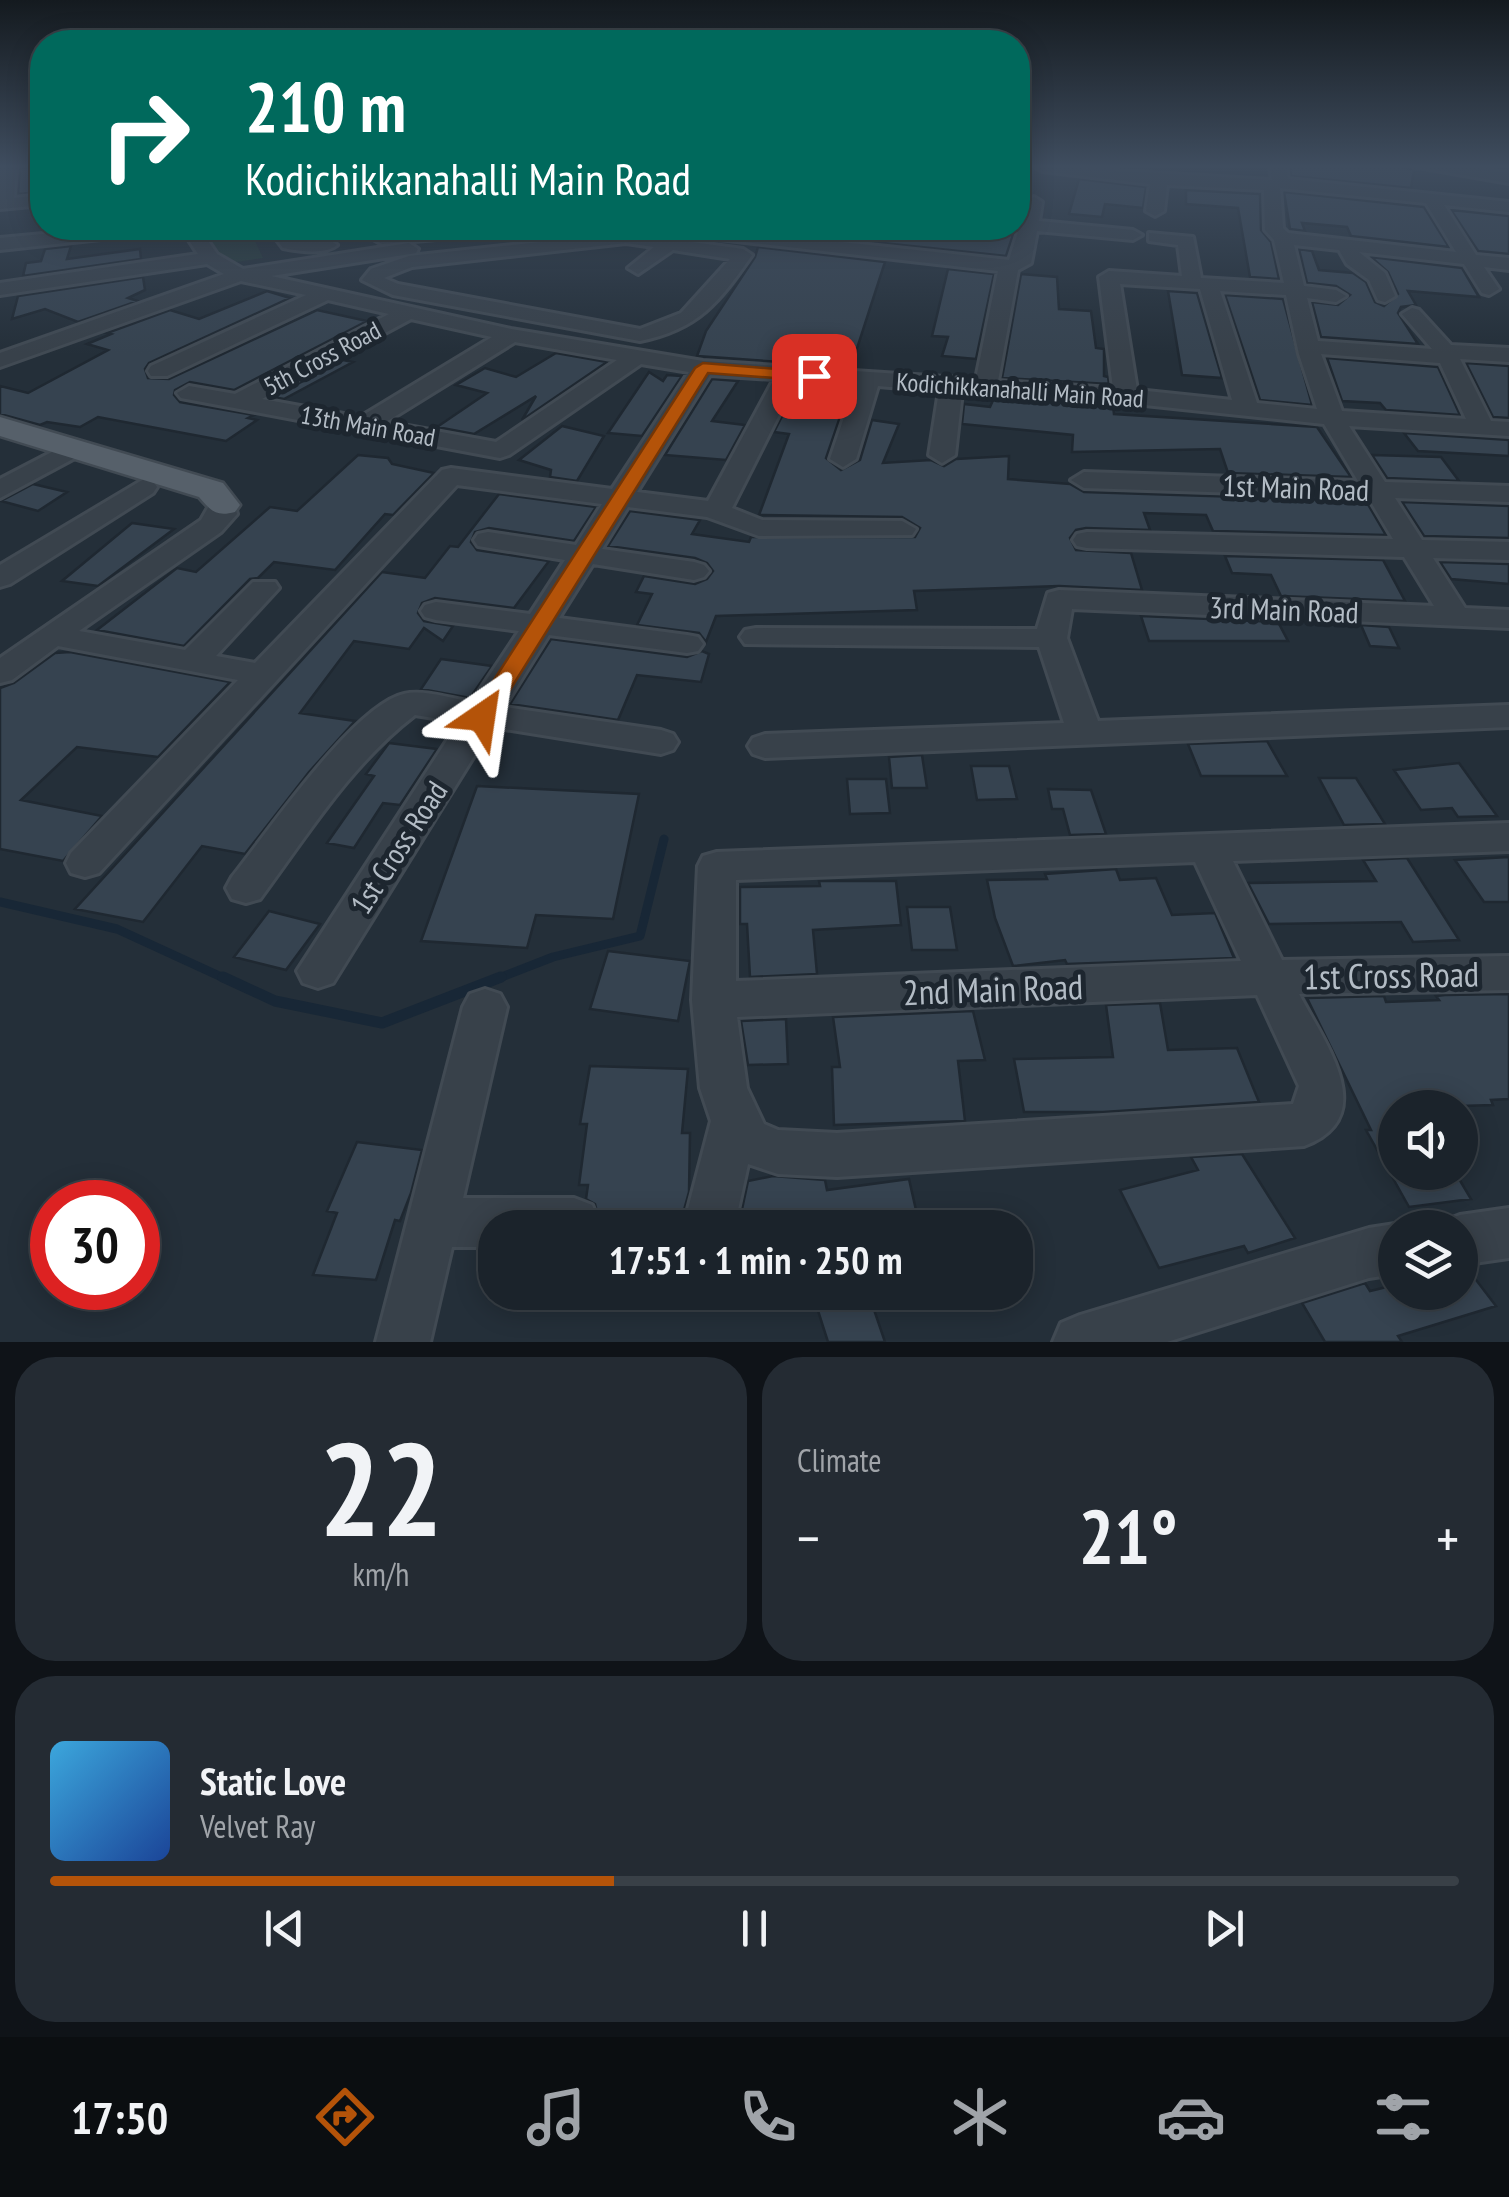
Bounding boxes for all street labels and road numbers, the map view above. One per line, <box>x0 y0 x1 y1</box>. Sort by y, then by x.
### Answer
street label: 5th Cross Road <box>258 314 386 402</box>
street label: Kodichikkanahalli Main Road <box>895 365 1145 415</box>
street label: 13th Main Road <box>298 398 438 454</box>
street label: 1st Main Road <box>1222 465 1370 509</box>
street label: 3rd Main Road <box>1209 587 1359 631</box>
street label: 1st Cross Road <box>341 773 455 921</box>
street label: 1st Cross Road <box>1303 950 1479 1000</box>
street label: 2nd Main Road <box>902 963 1084 1015</box>

